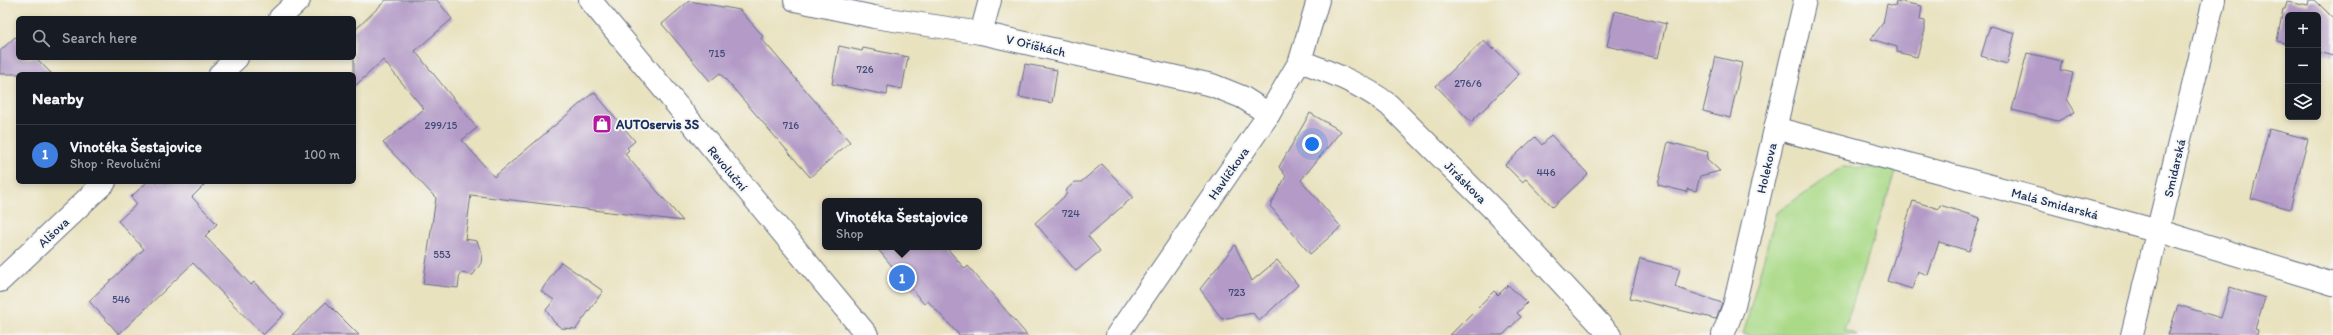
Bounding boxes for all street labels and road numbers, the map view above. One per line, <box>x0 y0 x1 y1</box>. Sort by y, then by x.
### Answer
street label: V Oříškách <box>1005 31 1067 60</box>
street label: Smidarská <box>2161 137 2189 199</box>
street label: Holekova <box>1753 141 1780 195</box>
street label: Revoluční <box>704 143 751 194</box>
street label: Havlíčkova <box>1205 144 1252 203</box>
street label: Jiráskova <box>1441 158 1490 207</box>
street label: Malá Smidarská <box>2010 185 2100 222</box>
street label: Alšova <box>35 214 72 250</box>

